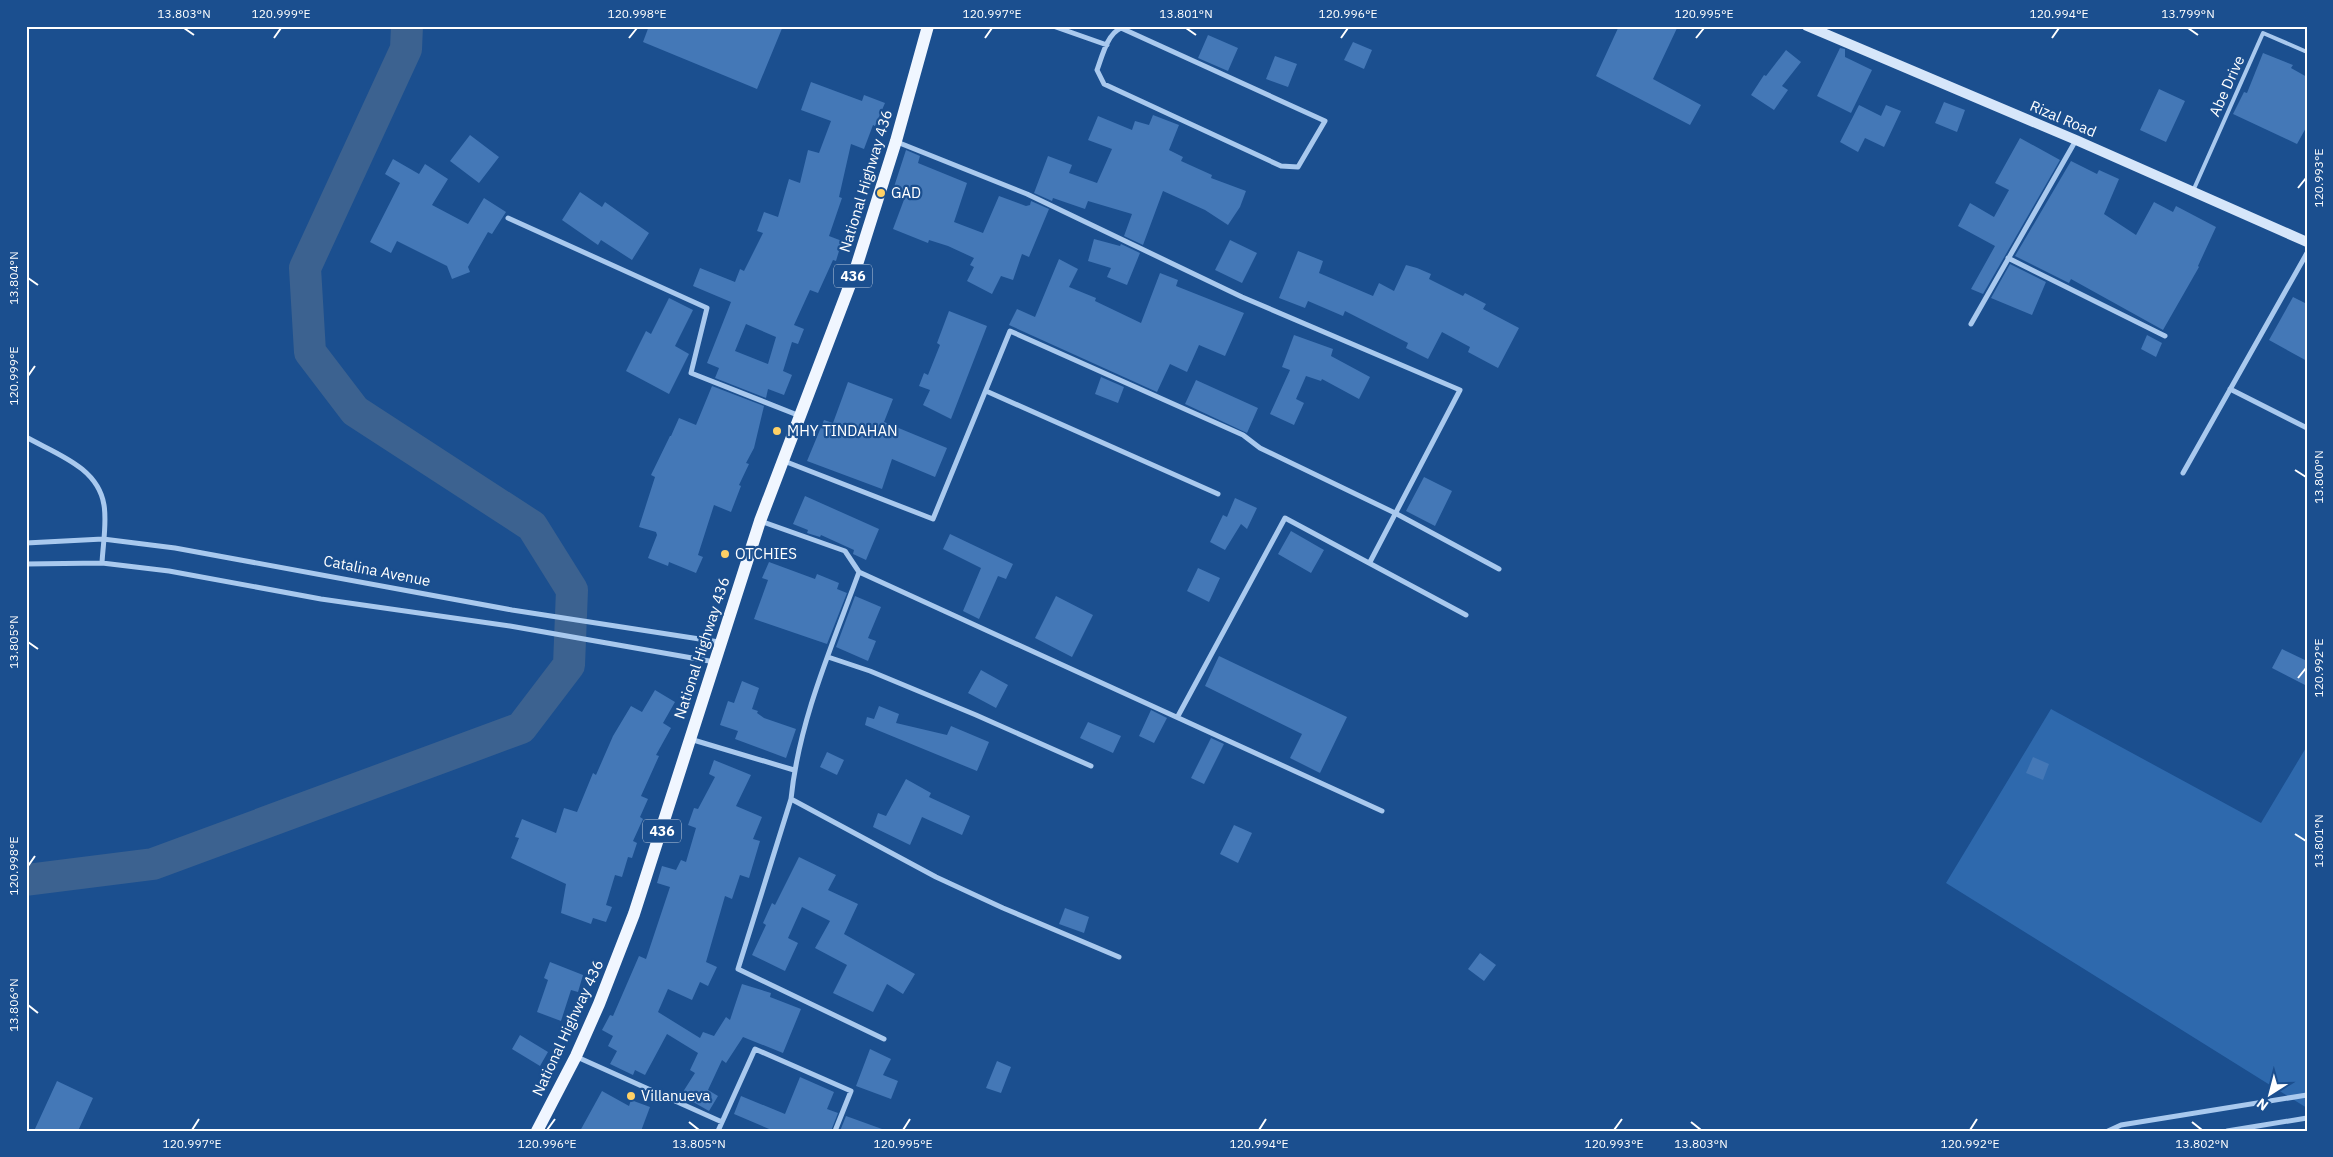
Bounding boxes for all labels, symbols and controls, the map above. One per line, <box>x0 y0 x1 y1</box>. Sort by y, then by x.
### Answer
text: 13.803°N <box>157 6 211 21</box>
text: 120.999°E <box>251 6 311 21</box>
text: 120.998°E <box>607 6 667 21</box>
text: 120.997°E <box>962 6 1022 21</box>
text: 13.801°N <box>1159 6 1213 21</box>
text: 120.996°E <box>1318 6 1378 21</box>
text: 120.995°E <box>1674 6 1734 21</box>
text: 120.994°E <box>2029 6 2089 21</box>
text: 13.799°N <box>2161 6 2215 21</box>
street label: Abe Drive <box>2205 52 2248 119</box>
street label: Rizal Road <box>2027 96 2099 141</box>
street label: National Highway 436 <box>835 107 896 255</box>
text: 120.993°E <box>2311 148 2326 208</box>
place label: GAD <box>891 183 921 202</box>
marker: GAD <box>875 187 887 199</box>
text: 13.804°N <box>6 251 21 305</box>
road number: 436 <box>834 264 872 288</box>
text: 120.999°E <box>6 346 21 406</box>
place label: MHY TINDAHAN <box>787 421 898 440</box>
marker: MHY TINDAHAN <box>771 425 783 437</box>
text: 13.800°N <box>2311 450 2326 504</box>
place label: OTCHIES <box>735 544 797 563</box>
marker: OTCHIES <box>719 548 731 560</box>
street label: Catalina Avenue <box>322 551 432 590</box>
street label: National Highway 436 <box>670 574 733 721</box>
text: 13.805°N <box>6 615 21 669</box>
text: 120.992°E <box>2311 638 2326 698</box>
text: 13.801°N <box>2311 814 2326 868</box>
road number: 436 <box>643 819 681 842</box>
text: 120.998°E <box>6 836 21 896</box>
street label: National Highway 436 <box>528 957 607 1099</box>
text: 13.806°N <box>6 978 21 1032</box>
north arrow <box>2246 1070 2296 1120</box>
place label: Villanueva <box>641 1086 710 1105</box>
marker: Villanueva <box>625 1090 637 1102</box>
text: N <box>2253 1094 2272 1115</box>
text: 120.997°E <box>162 1136 222 1151</box>
text: 120.996°E <box>517 1136 577 1151</box>
text: 13.805°N <box>672 1136 726 1151</box>
text: 120.995°E <box>873 1136 933 1151</box>
text: 120.994°E <box>1229 1136 1289 1151</box>
text: 120.993°E <box>1584 1136 1644 1151</box>
text: 13.803°N <box>1674 1136 1728 1151</box>
text: 120.992°E <box>1940 1136 2000 1151</box>
text: 13.802°N <box>2175 1136 2229 1151</box>

